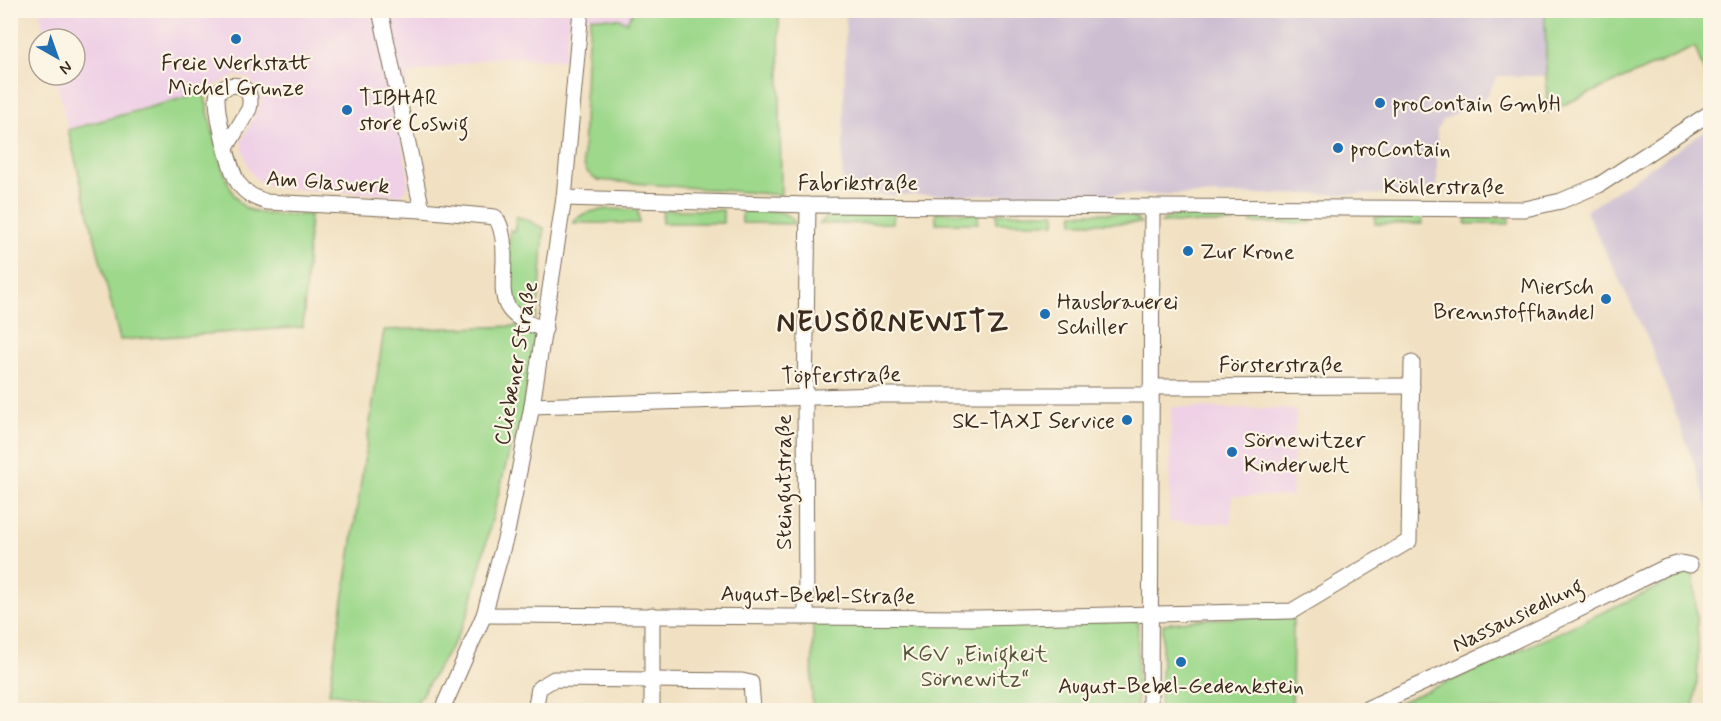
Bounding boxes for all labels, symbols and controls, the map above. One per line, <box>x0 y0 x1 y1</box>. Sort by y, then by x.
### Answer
north arrow <box>27 27 87 87</box>
marker: Freie Werkstatt Michel Grunze <box>229 32 243 46</box>
place label: Freie Werkstatt Michel Grunze <box>161 50 311 103</box>
text: N <box>55 56 77 79</box>
place label: TIBHAR store Coswig <box>359 85 469 141</box>
place label: proContain GmbH <box>1392 91 1560 119</box>
marker: proContain GmbH <box>1373 96 1387 110</box>
marker: TIBHAR store Coswig <box>340 103 354 117</box>
place label: proContain <box>1350 136 1450 164</box>
marker: proContain <box>1331 141 1345 155</box>
street label: Am Glaswerk <box>265 165 391 201</box>
street label: Fabrikstraße <box>798 170 918 198</box>
street label: Köhlerstraße <box>1384 174 1505 202</box>
place label: Zur Krone <box>1200 239 1295 267</box>
marker: Zur Krone <box>1181 244 1195 258</box>
place label: Miersch Brennstoffhandel <box>1433 274 1594 327</box>
street label: Cliebener Straße <box>489 279 545 448</box>
place label: Hausbrauerei Schiller <box>1057 289 1178 342</box>
marker: Miersch Brennstoffhandel <box>1599 292 1613 306</box>
district label: NEUSÖRNEWITZ <box>777 305 1009 342</box>
marker: Hausbrauerei Schiller <box>1038 307 1052 321</box>
street label: Försterstraße <box>1219 352 1343 380</box>
street label: Töpferstraße <box>781 361 901 391</box>
place label: SK-TAXI Service <box>952 408 1115 436</box>
marker: SK-TAXI Service <box>1120 413 1134 427</box>
street label: Steingutstraße <box>771 414 802 550</box>
place label: Sörnewitzer Kinderwelt <box>1244 427 1366 480</box>
marker: Sörnewitzer Kinderwelt <box>1225 445 1239 459</box>
street label: Nassausiedlung <box>1448 572 1589 662</box>
street label: August-Bebel-Straße <box>720 580 916 613</box>
park label: KGV „Einigkeit Sörnewitz“ <box>902 641 1048 694</box>
marker: August-Bebel-Gedenkstein <box>1174 655 1188 669</box>
place label: August-Bebel-Gedenkstein <box>1058 673 1304 702</box>

